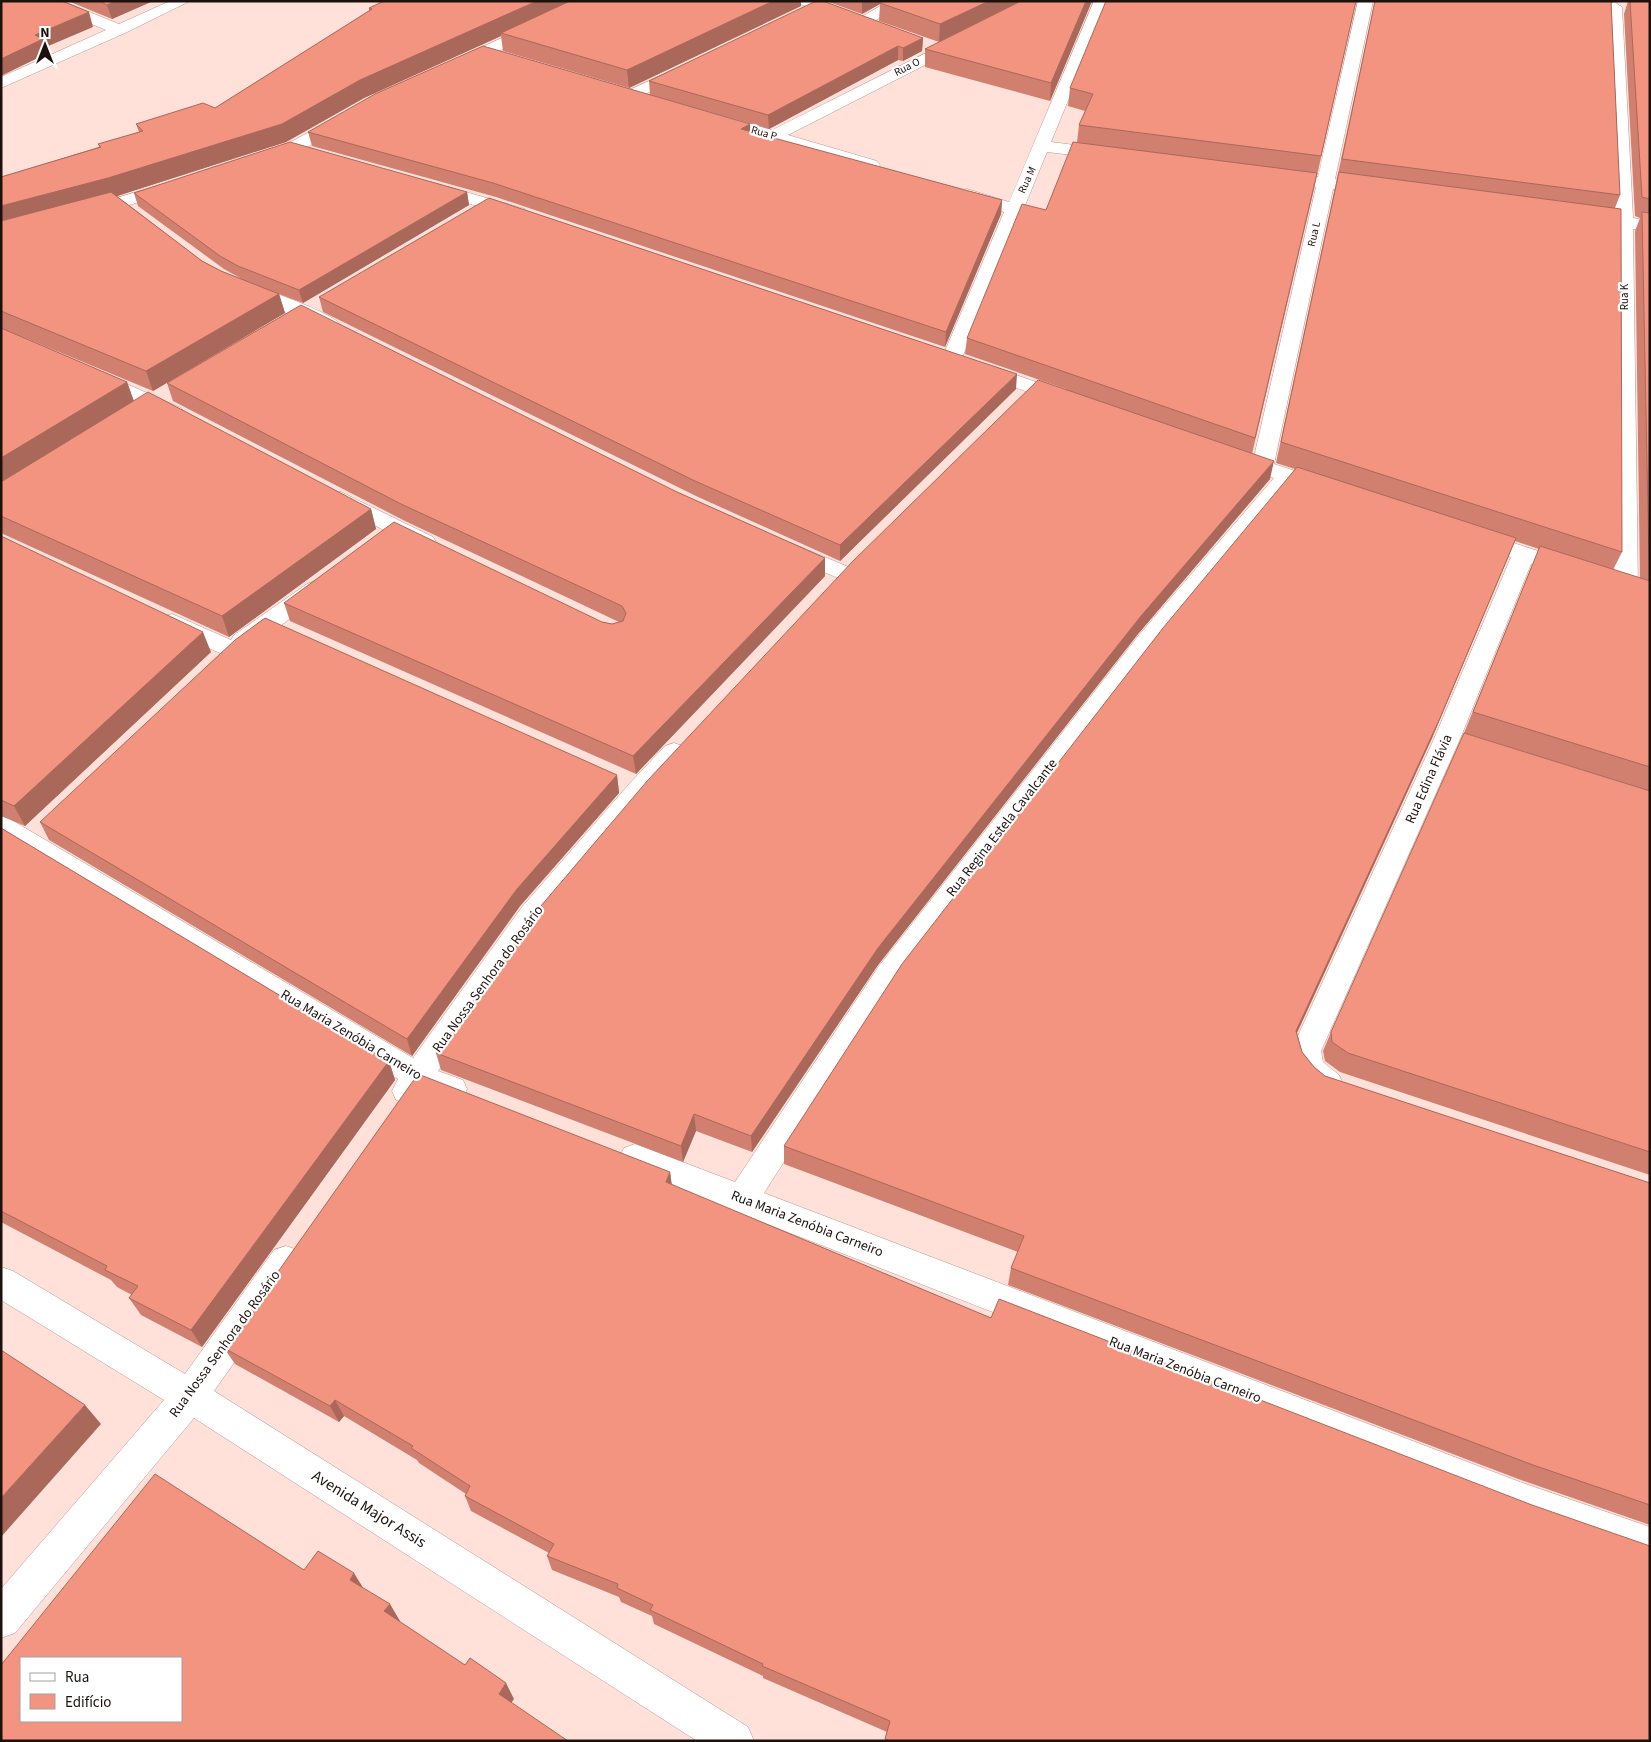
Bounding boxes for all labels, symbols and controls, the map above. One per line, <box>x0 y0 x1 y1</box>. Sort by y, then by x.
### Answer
north arrow <box>20 20 70 70</box>
text: N <box>40 23 50 43</box>
street label: Rua O <box>891 54 923 80</box>
street label: Rua P <box>749 122 779 144</box>
street label: Rua M <box>1014 164 1040 196</box>
street label: Rua L <box>1304 219 1324 248</box>
street label: Rua K <box>1617 283 1632 310</box>
street label: Rua Edina Flávia <box>1400 731 1458 827</box>
street label: Rua Regina Estela Cavalcante <box>942 755 1062 901</box>
street label: Rua Nossa Senhora do Rosário <box>428 901 548 1057</box>
street label: Rua Maria Zenóbia Carneiro <box>277 985 425 1085</box>
street label: Rua Maria Zenóbia Carneiro <box>728 1186 886 1262</box>
street label: Rua Nossa Senhora do Rosário <box>165 1266 285 1422</box>
street label: Rua Maria Zenóbia Carneiro <box>1106 1332 1264 1408</box>
street label: Avenida Major Assis <box>308 1465 431 1553</box>
legend <box>20 1657 182 1722</box>
text: Rua <box>65 1667 89 1688</box>
text: Edifício <box>65 1692 112 1713</box>

